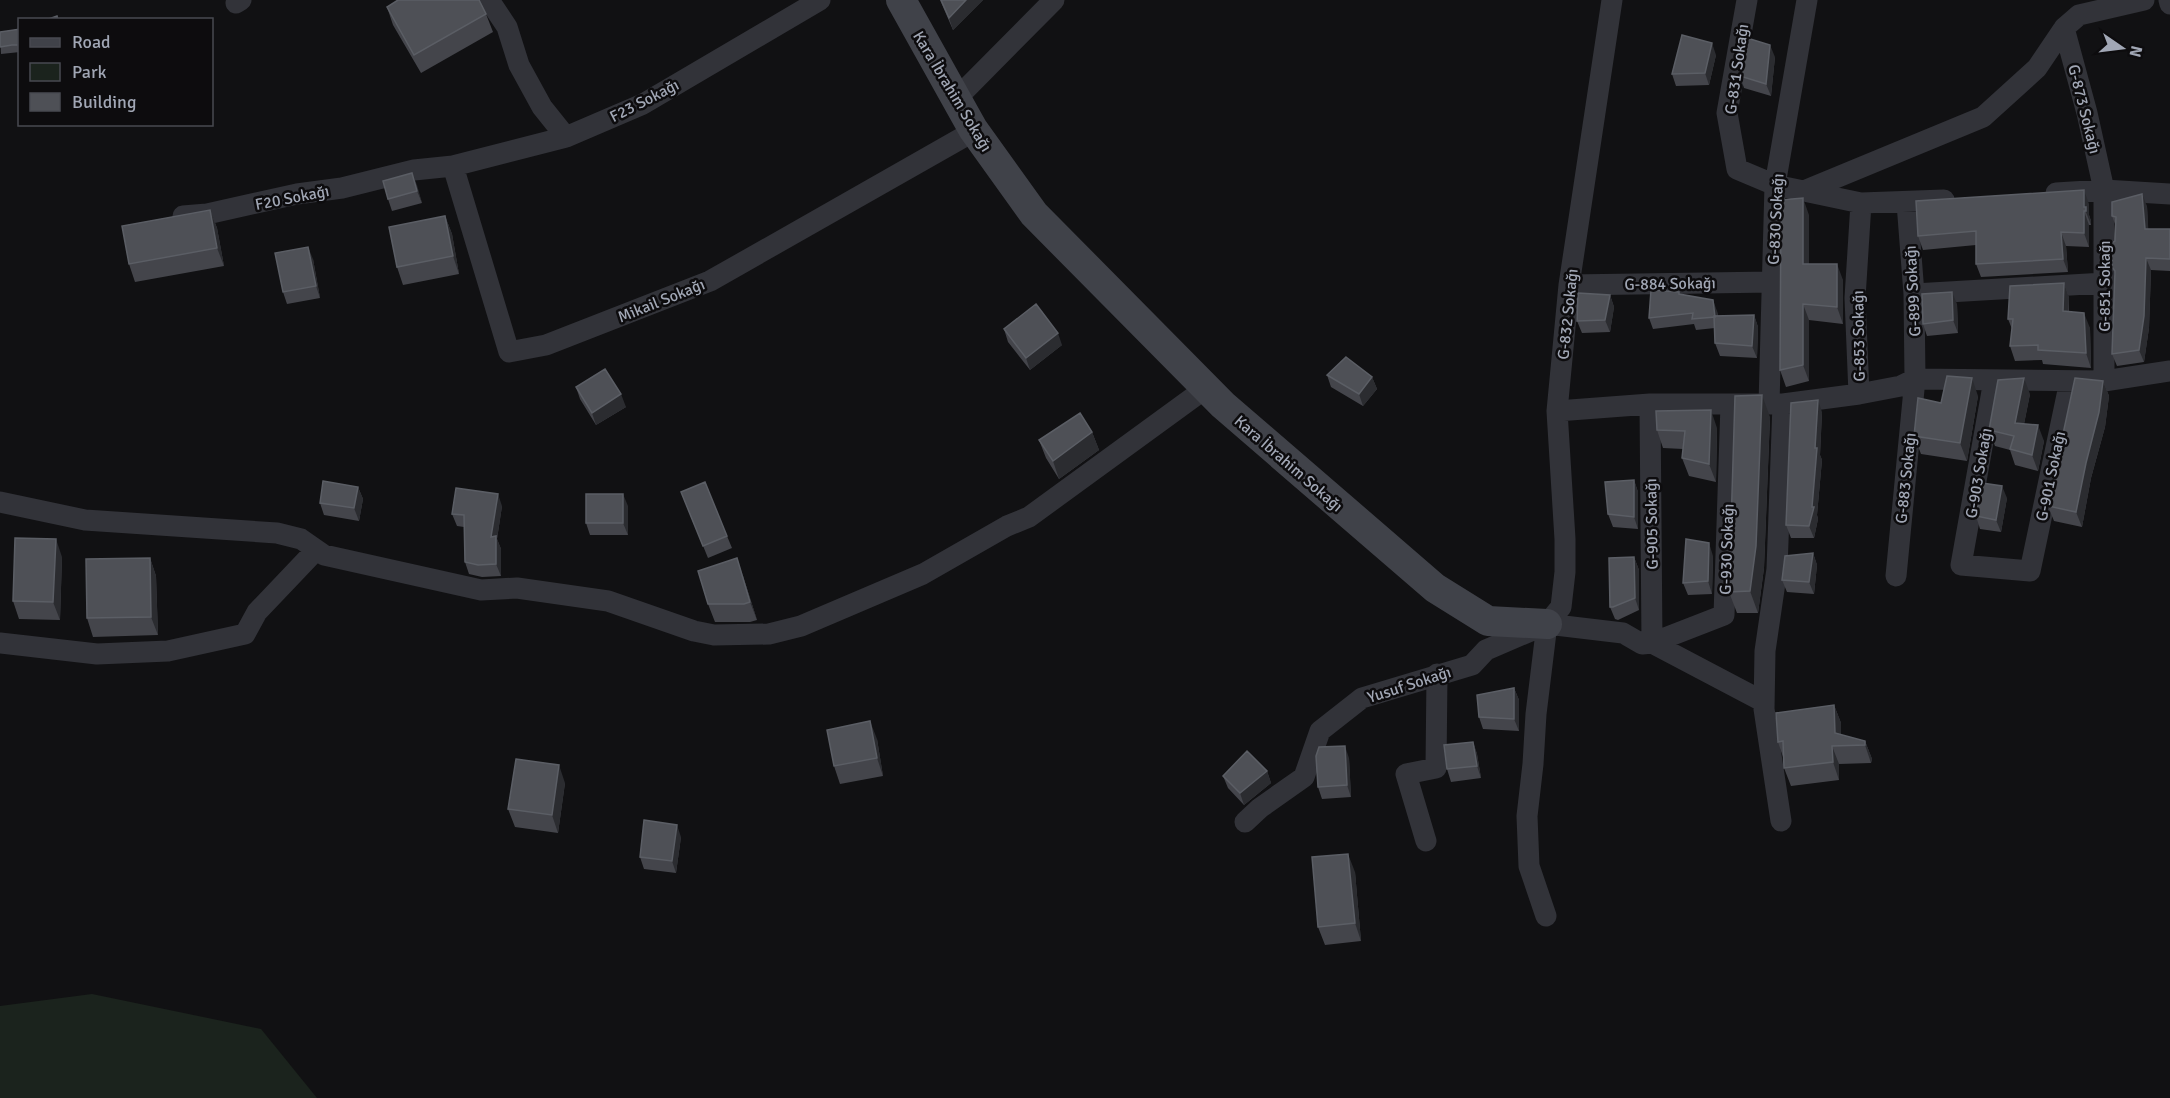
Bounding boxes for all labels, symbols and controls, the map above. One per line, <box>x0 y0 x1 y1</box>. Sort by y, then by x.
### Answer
legend <box>18 18 213 126</box>
north arrow <box>2092 18 2152 78</box>
street label: G-831 Sokağı <box>1721 22 1753 116</box>
street label: Kara İbrahim Sokağı <box>908 27 996 156</box>
text: Road <box>72 31 111 53</box>
text: N <box>2125 44 2147 59</box>
text: Park <box>72 61 107 83</box>
street label: G-873 Sokağı <box>2063 62 2105 156</box>
street label: F23 Sokağı <box>606 75 683 127</box>
text: Building <box>72 91 136 113</box>
street label: G-830 Sokağı <box>1764 173 1788 265</box>
street label: F20 Sokağı <box>253 181 331 215</box>
street label: G-851 Sokağı <box>2095 240 2115 332</box>
street label: G-899 Sokağı <box>1901 245 1925 337</box>
street label: G-832 Sokağı <box>1553 268 1583 361</box>
street label: G-884 Sokağı <box>1624 273 1716 295</box>
street label: Mikail Sokağı <box>615 274 708 327</box>
street label: G-853 Sokağı <box>1848 290 1870 382</box>
street label: Kara İbrahim Sokağı <box>1230 411 1347 516</box>
street label: G-903 Sokağı <box>1961 426 1997 520</box>
street label: G-901 Sokağı <box>2032 429 2070 523</box>
street label: G-883 Sokağı <box>1891 432 1921 525</box>
street label: G-905 Sokağı <box>1641 478 1663 570</box>
street label: G-930 Sokağı <box>1715 503 1739 595</box>
street label: Yusuf Sokağı <box>1365 662 1454 708</box>

